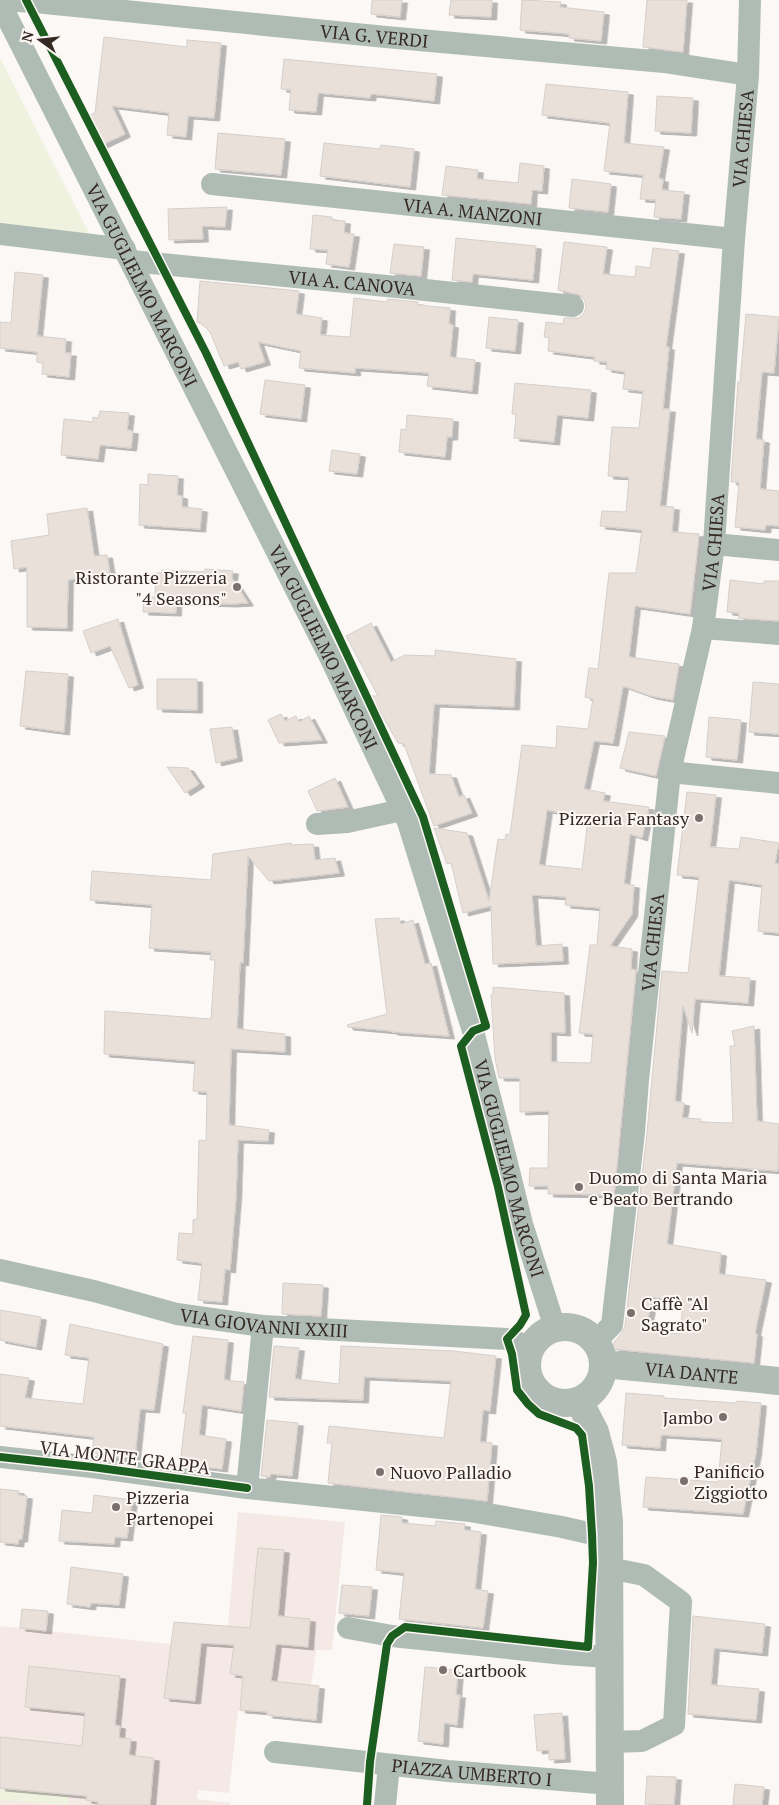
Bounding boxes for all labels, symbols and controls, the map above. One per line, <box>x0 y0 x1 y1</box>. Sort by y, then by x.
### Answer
north arrow <box>15 15 65 65</box>
street label: VIA G. VERDI <box>319 18 430 53</box>
text: N <box>16 29 38 44</box>
street label: VIA CHIESA <box>726 88 759 189</box>
street label: VIA GUGLIELMO MARCONI <box>81 179 204 391</box>
street label: VIA A. MANZONI <box>402 192 544 231</box>
street label: VIA A. CANOVA <box>287 264 417 301</box>
street label: VIA CHIESA <box>696 492 729 593</box>
street label: VIA GUGLIELMO MARCONI <box>263 541 384 753</box>
place label: Ristorante Pizzeria "4 Seasons" <box>75 565 227 610</box>
marker: Ristorante Pizzeria "4 Seasons" <box>231 581 243 593</box>
place label: Pizzeria Fantasy <box>559 806 690 830</box>
marker: Pizzeria Fantasy <box>693 812 705 824</box>
street label: VIA CHIESA <box>635 891 669 992</box>
street label: VIA GUGLIELMO MARCONI <box>469 1057 550 1280</box>
place label: Duomo di Santa Maria e Beato Bertrando <box>589 1165 767 1210</box>
marker: Duomo di Santa Maria e Beato Bertrando <box>573 1181 585 1193</box>
place label: Caffè "Al Sagrato" <box>641 1291 709 1336</box>
street label: VIA GIOVANNI XXIII <box>178 1303 349 1343</box>
marker: Caffè "Al Sagrato" <box>625 1307 637 1319</box>
street label: VIA DANTE <box>644 1356 739 1389</box>
place label: Jambo <box>662 1405 713 1429</box>
marker: Jambo <box>717 1411 729 1423</box>
street label: VIA MONTE GRAPPA <box>38 1435 212 1479</box>
place label: Panificio Ziggiotto <box>694 1459 768 1504</box>
place label: Nuovo Palladio <box>390 1460 511 1484</box>
marker: Nuovo Palladio <box>374 1466 386 1478</box>
marker: Panificio Ziggiotto <box>678 1475 690 1487</box>
place label: Pizzeria Partenopei <box>126 1485 214 1530</box>
marker: Pizzeria Partenopei <box>110 1501 122 1513</box>
place label: Cartbook <box>453 1658 527 1682</box>
marker: Cartbook <box>437 1664 449 1676</box>
street label: PIAZZA UMBERTO I <box>390 1753 553 1791</box>

